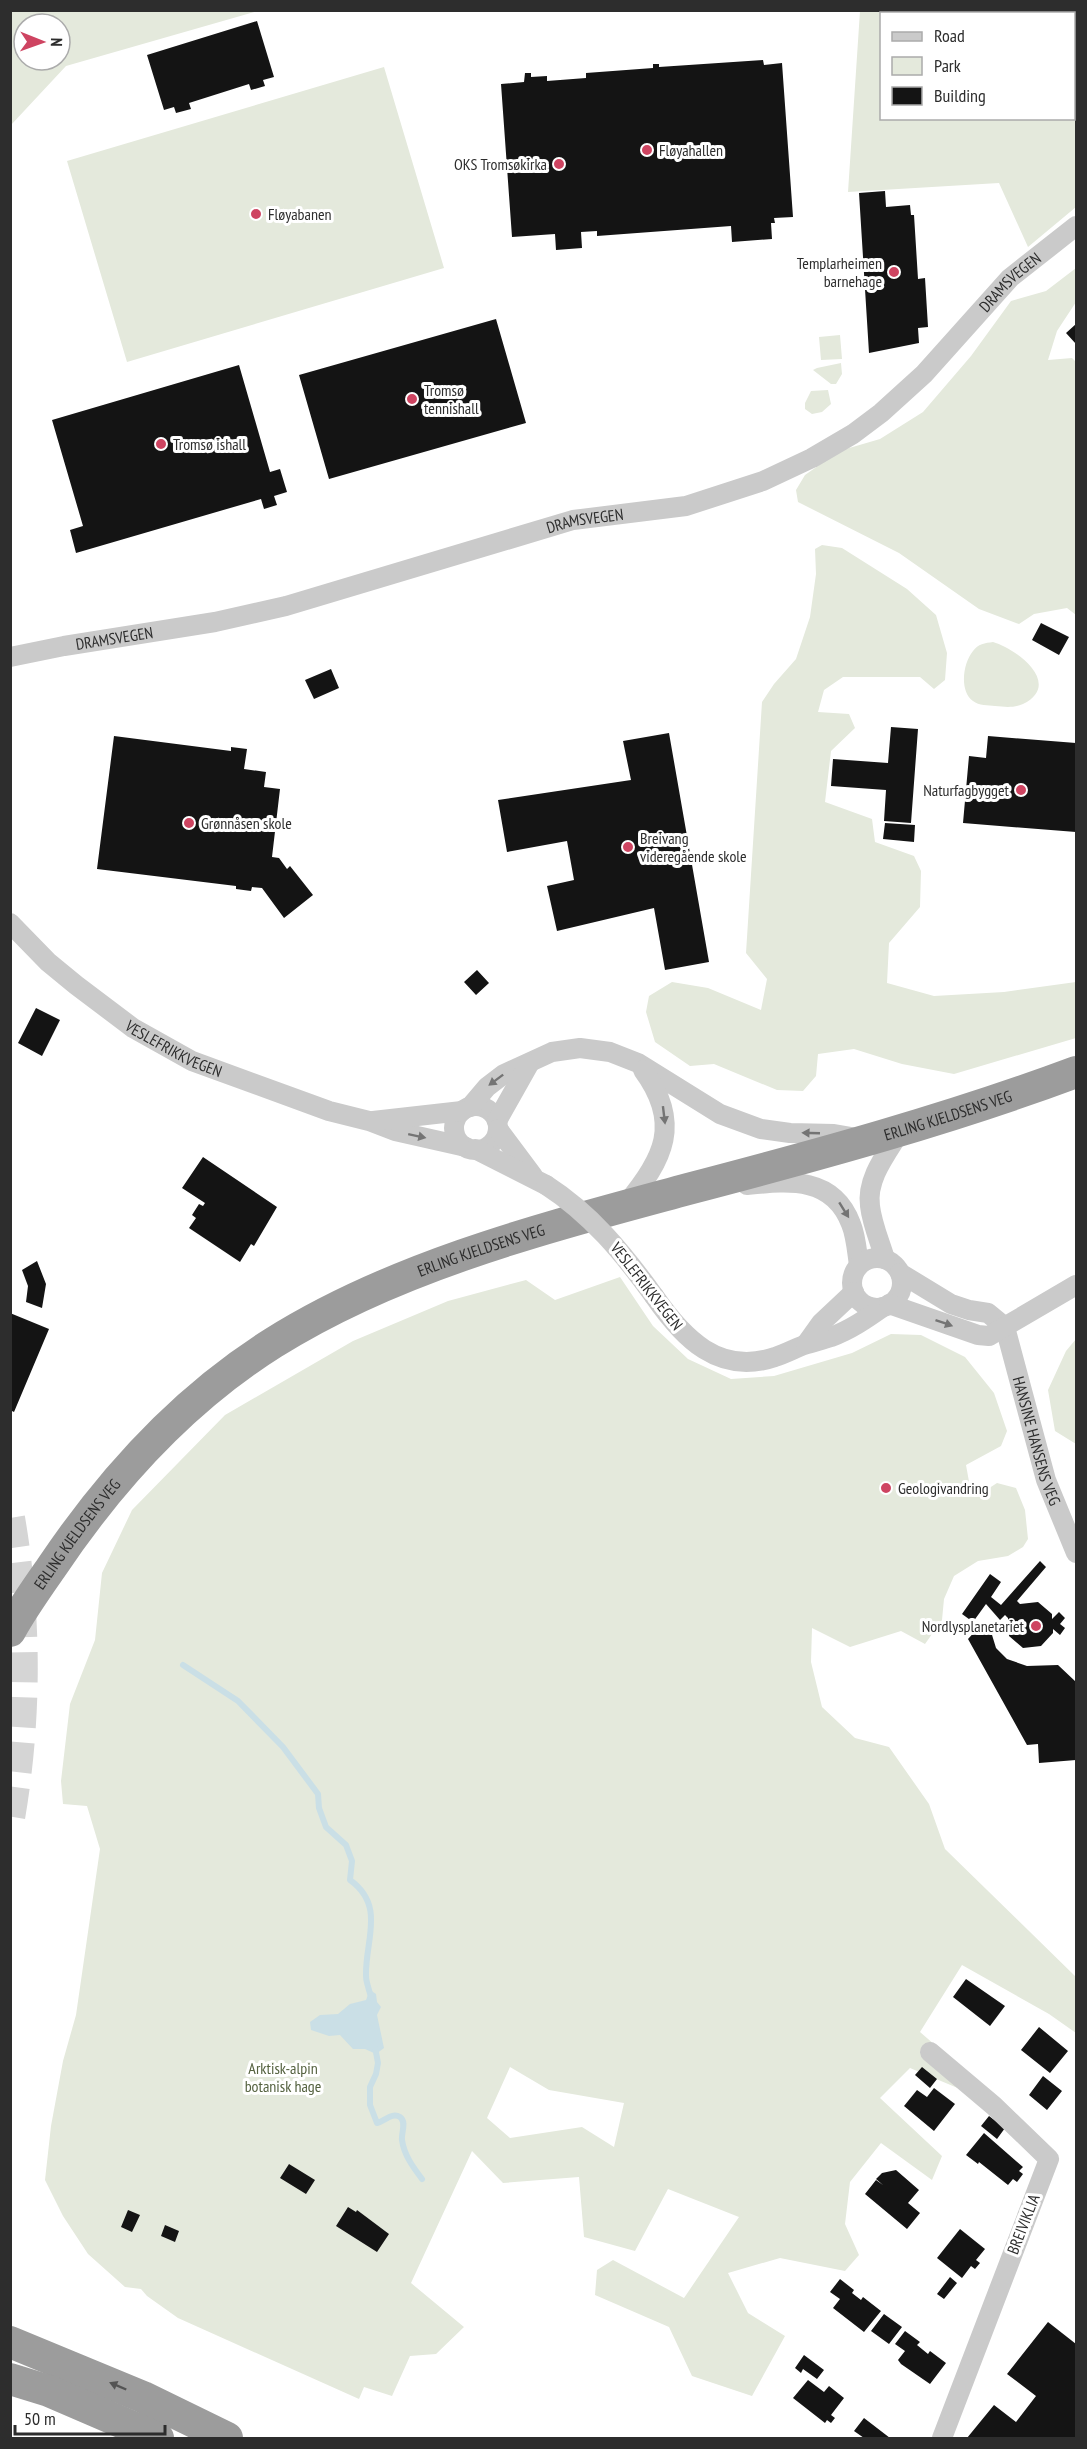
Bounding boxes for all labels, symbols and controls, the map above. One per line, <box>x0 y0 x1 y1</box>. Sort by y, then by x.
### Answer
north arrow <box>12 12 72 72</box>
legend <box>880 12 1075 120</box>
text: Road <box>934 24 965 47</box>
text: N <box>47 38 67 47</box>
text: Park <box>934 54 961 77</box>
text: Building <box>934 84 986 107</box>
place label: Fløyahallen <box>659 140 723 160</box>
marker: Fløyahallen <box>640 143 654 157</box>
place label: OKS Tromsøkirka <box>454 154 547 174</box>
marker: OKS Tromsøkirka <box>552 157 566 171</box>
place label: Fløyabanen <box>268 204 332 224</box>
marker: Fløyabanen <box>249 207 263 221</box>
street label: DRAMSVEGEN <box>975 248 1045 316</box>
place label: Templarheimen barnehage <box>797 253 882 291</box>
marker: Templarheimen barnehage <box>887 265 901 279</box>
place label: Tromsø tennishall <box>424 380 479 418</box>
marker: Tromsø tennishall <box>405 392 419 406</box>
place label: Tromsø ishall <box>173 434 246 454</box>
marker: Tromsø ishall <box>154 437 168 451</box>
street label: DRAMSVEGEN <box>544 504 624 537</box>
street label: DRAMSVEGEN <box>74 622 154 654</box>
place label: Naturfagbygget <box>923 780 1010 800</box>
marker: Naturfagbygget <box>1014 783 1028 797</box>
place label: Grønnåsen skole <box>201 813 292 833</box>
marker: Grønnåsen skole <box>182 816 196 830</box>
place label: Breivang videregående skole <box>640 828 747 866</box>
marker: Breivang videregående skole <box>621 840 635 854</box>
street label: VESLEFRIKKVEGEN <box>121 1015 225 1081</box>
one-way arrow <box>488 1074 503 1086</box>
street label: ERLING KJELDSENS VEG <box>882 1086 1014 1145</box>
one-way arrow <box>659 1105 669 1124</box>
one-way arrow <box>801 1128 820 1137</box>
one-way arrow <box>408 1132 427 1141</box>
one-way arrow <box>838 1202 849 1218</box>
street label: ERLING KJELDSENS VEG <box>414 1219 547 1281</box>
street label: VESLEFRIKKVEGEN <box>606 1237 687 1334</box>
one-way arrow <box>935 1319 953 1329</box>
street label: HANSINE HANSENS VEG <box>1009 1374 1065 1508</box>
street label: ERLING KJELDSENS VEG <box>29 1474 125 1593</box>
place label: Geologivandring <box>898 1478 989 1498</box>
marker: Geologivandring <box>879 1481 893 1495</box>
place label: Nordlysplanetariet <box>922 1616 1025 1636</box>
marker: Nordlysplanetariet <box>1029 1619 1043 1633</box>
park label: Arktisk-alpin botanisk hage <box>245 2058 321 2096</box>
street label: BREIVIKLIA <box>1002 2191 1044 2257</box>
one-way arrow <box>108 2381 126 2391</box>
scale bar <box>15 2398 165 2436</box>
text: 50 m <box>24 2407 56 2430</box>

